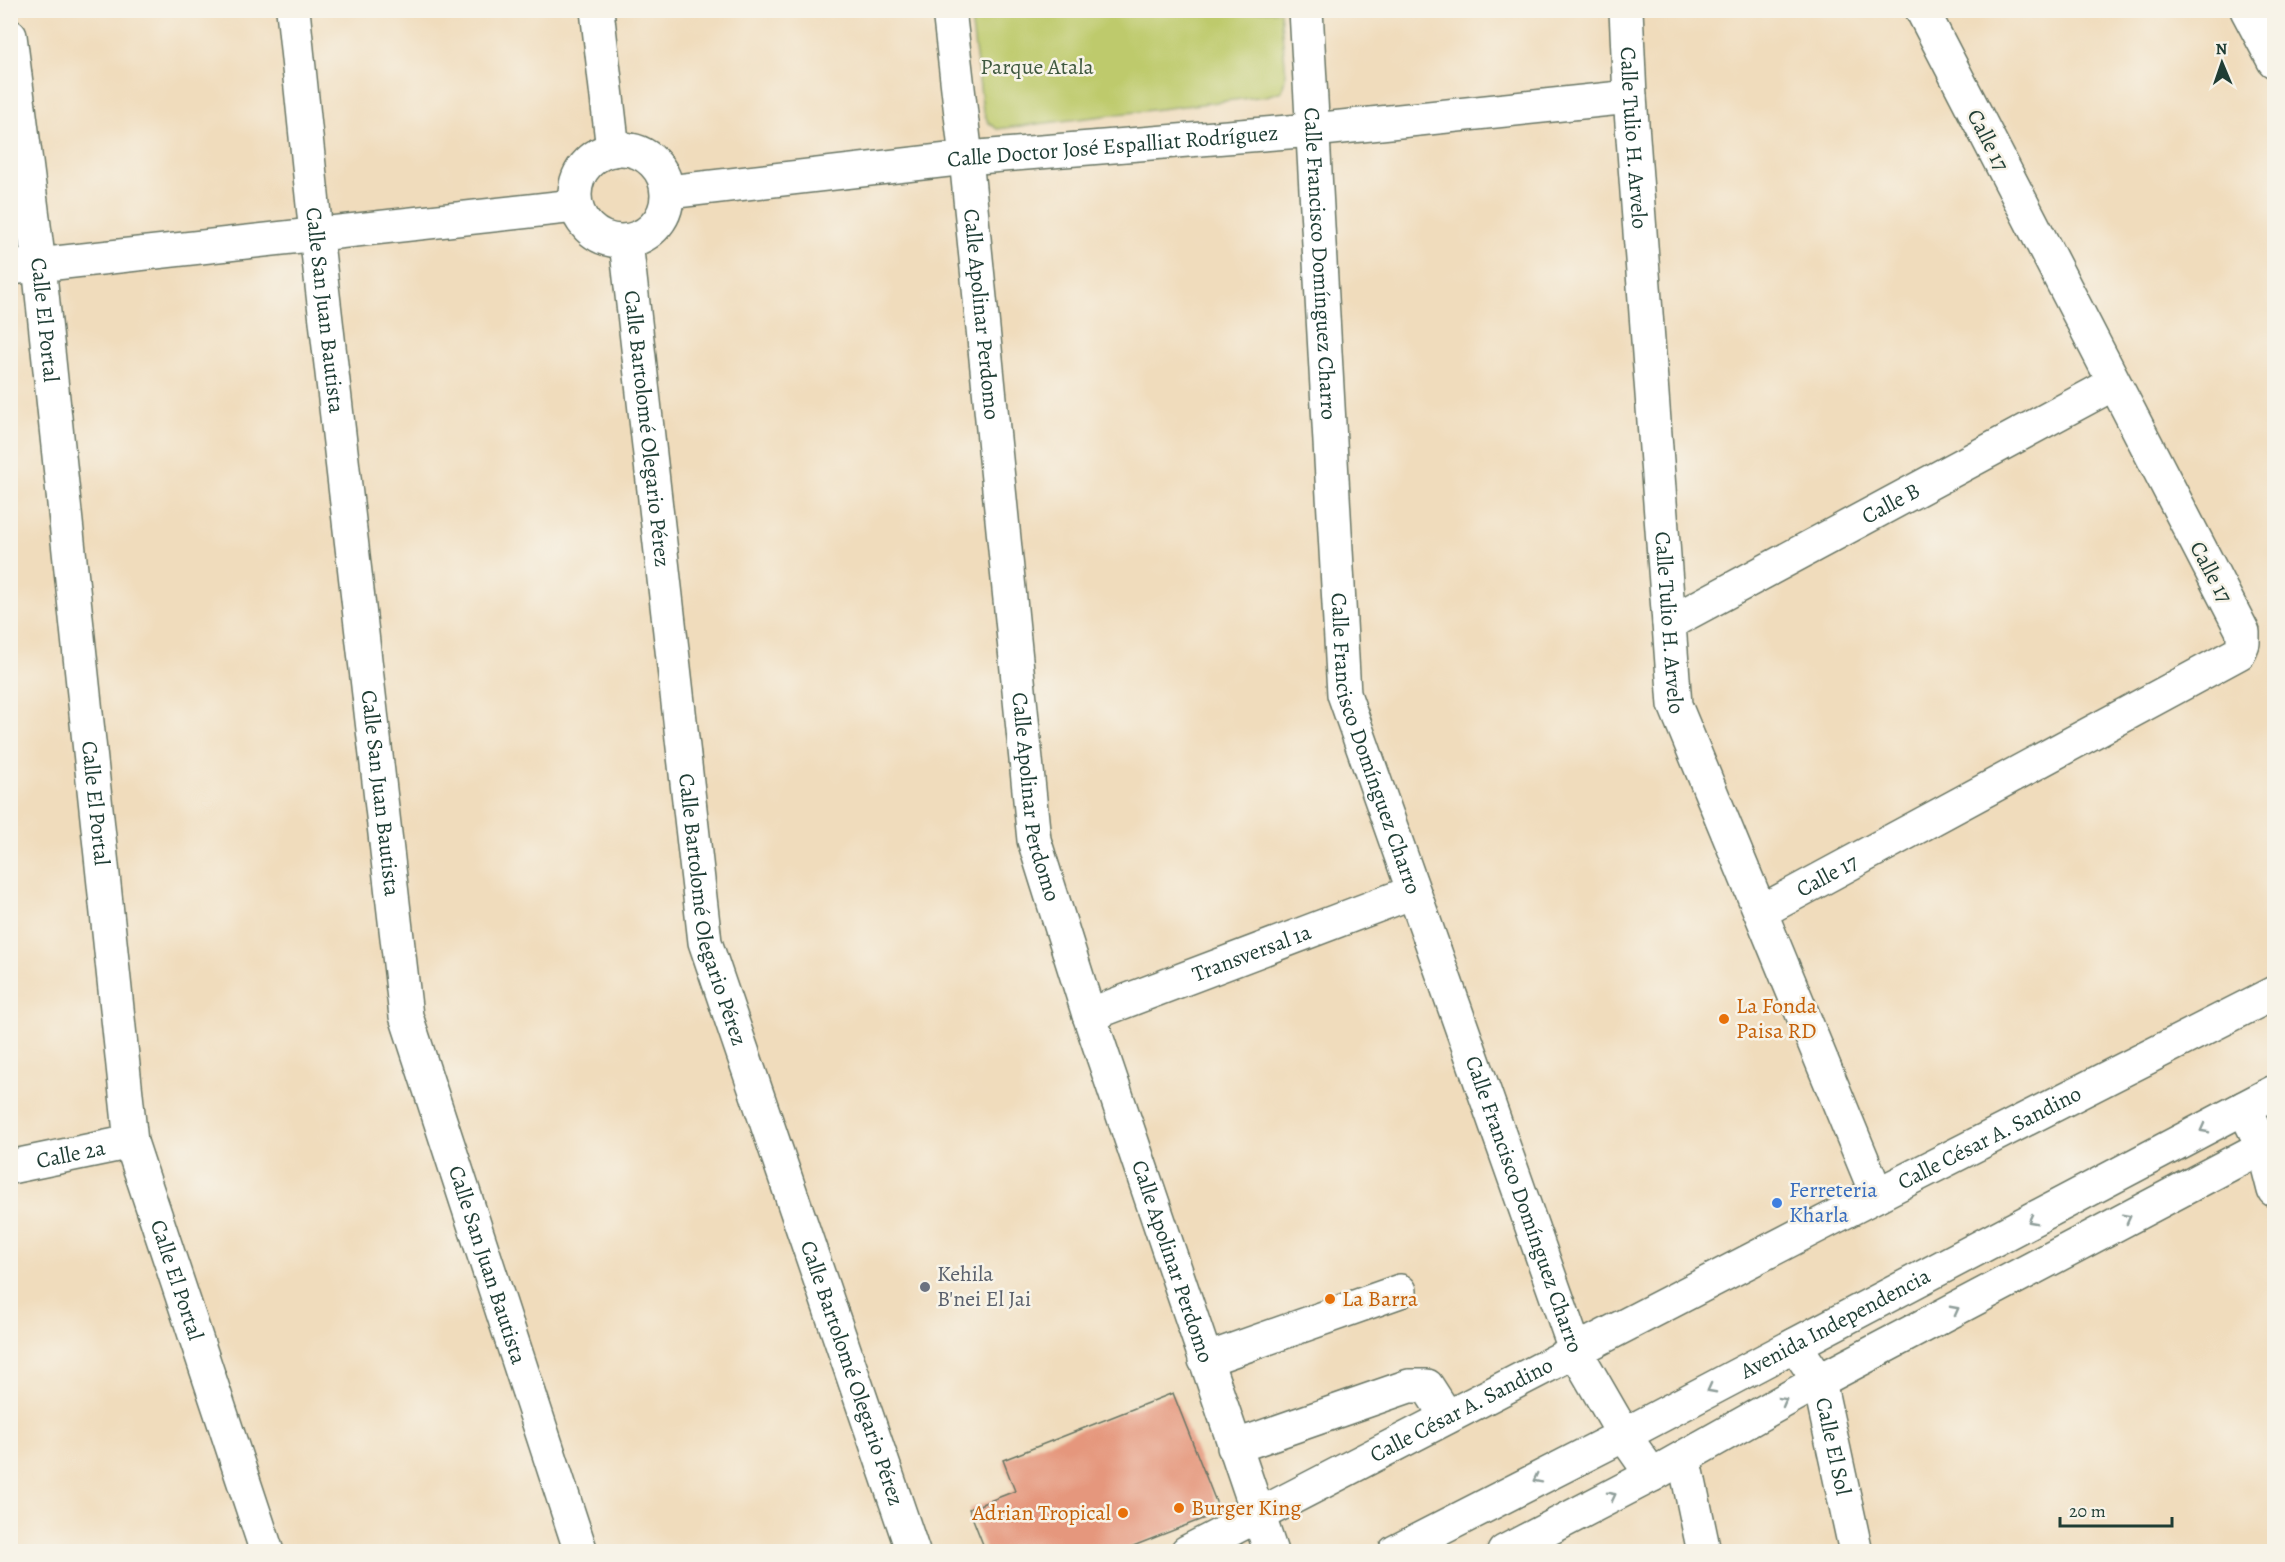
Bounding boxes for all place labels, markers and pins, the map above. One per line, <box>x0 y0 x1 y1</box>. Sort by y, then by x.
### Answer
place label: La Fonda Paisa RD <box>1736 991 1818 1046</box>
marker: La Fonda Paisa RD <box>1717 1012 1731 1026</box>
place label: Ferreteria Kharla <box>1789 1175 1878 1230</box>
marker: Ferreteria Kharla <box>1770 1196 1784 1210</box>
place label: Kehila B'nei El Jai <box>937 1259 1031 1314</box>
marker: Kehila B'nei El Jai <box>918 1280 932 1294</box>
place label: La Barra <box>1342 1284 1419 1314</box>
marker: La Barra <box>1323 1292 1337 1306</box>
place label: Burger King <box>1191 1493 1301 1523</box>
place label: Adrian Tropical <box>971 1498 1111 1528</box>
marker: Burger King <box>1172 1501 1186 1515</box>
marker: Adrian Tropical <box>1116 1506 1130 1520</box>

